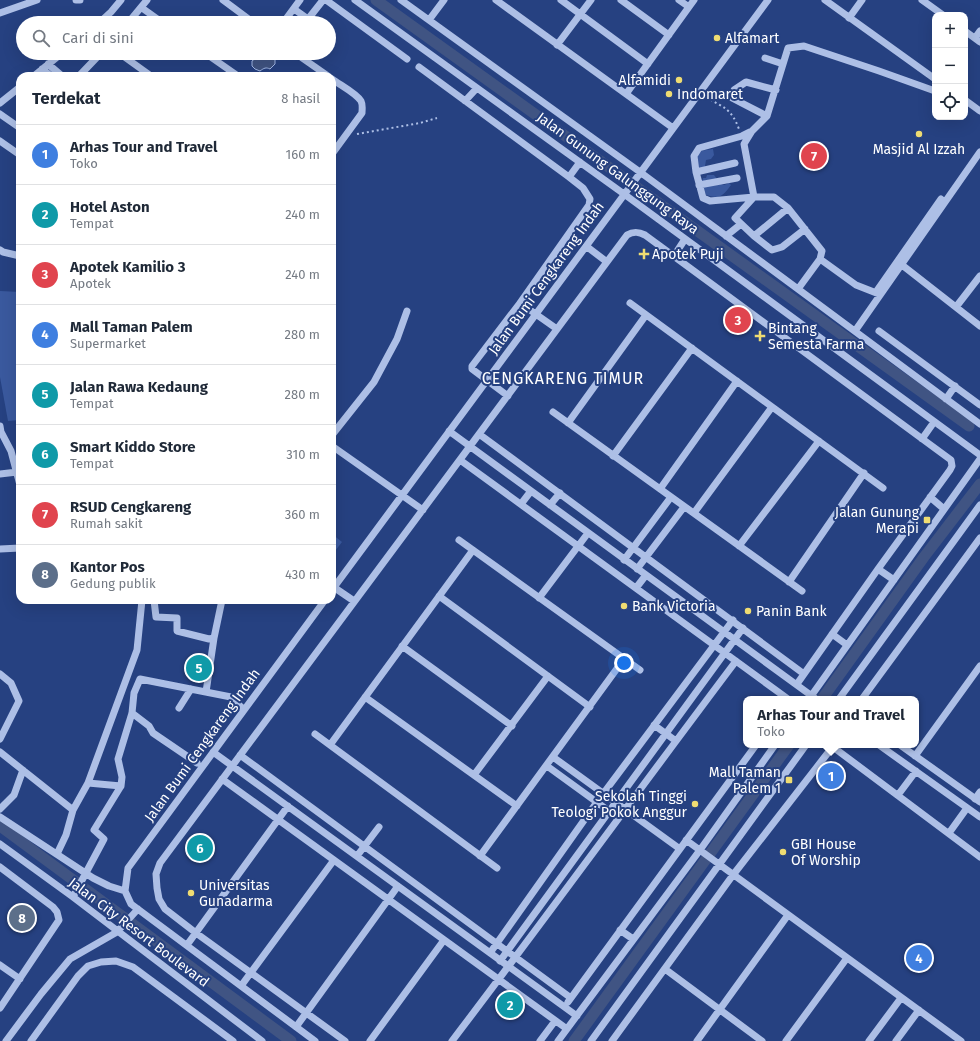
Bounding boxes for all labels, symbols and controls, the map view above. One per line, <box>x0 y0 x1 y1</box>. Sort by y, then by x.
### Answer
map controls <box>932 12 968 120</box>
button: + <box>932 12 968 48</box>
search box <box>16 16 336 60</box>
icon: search <box>30 27 52 49</box>
text: Cari di sini <box>62 29 134 47</box>
place label: Alfamart <box>725 30 780 47</box>
marker: Alfamart <box>712 33 722 43</box>
button: − <box>932 48 968 84</box>
place label: Alfamidi <box>619 72 671 89</box>
marker: Alfamidi <box>674 75 684 85</box>
button: locate <box>932 84 968 120</box>
place label: Indomaret <box>677 86 744 103</box>
text: Terdekat <box>32 88 101 109</box>
marker: Indomaret <box>664 89 674 99</box>
text: 8 hasil <box>281 91 320 106</box>
street label: Jalan Gunung Galunggung Raya <box>533 109 702 238</box>
marker: Masjid Al Izzah <box>914 129 924 139</box>
text: Arhas Tour and Travel <box>70 138 217 156</box>
pin: 7 <box>801 141 827 171</box>
place label: Masjid Al Izzah <box>873 141 965 158</box>
text: 1 <box>42 147 48 162</box>
text: 160 m <box>286 147 320 162</box>
text: Toko <box>70 156 98 171</box>
text: Hotel Aston <box>70 198 150 216</box>
street label: Jalan Bumi Cengkareng Indah <box>485 198 608 358</box>
text: 2 <box>42 207 48 222</box>
text: 240 m <box>285 207 320 222</box>
text: Tempat <box>70 216 114 231</box>
place label: Apotek Puji <box>652 246 724 263</box>
marker: Apotek Puji <box>639 249 649 259</box>
text: Apotek Kamilio 3 <box>70 258 186 276</box>
text: 3 <box>42 267 48 282</box>
text: 240 m <box>285 267 320 282</box>
text: Apotek <box>70 276 111 291</box>
pin: 3 <box>725 305 751 335</box>
text: Mall Taman Palem <box>70 318 193 336</box>
place label: Bintang Semesta Farma <box>768 320 864 353</box>
text: 4 <box>41 327 49 342</box>
text: 280 m <box>285 327 320 342</box>
marker: Bintang Semesta Farma <box>755 331 765 341</box>
text: Supermarket <box>70 336 146 351</box>
district label: CENGKARENG TIMUR <box>482 369 644 388</box>
text: Jalan Rawa Kedaung <box>70 378 208 396</box>
text: 5 <box>42 387 48 402</box>
text: 280 m <box>285 387 320 402</box>
text: Tempat <box>70 396 114 411</box>
text: Smart Kiddo Store <box>70 438 196 456</box>
text: 6 <box>41 447 49 462</box>
text: 310 m <box>286 447 320 462</box>
text: Tempat <box>70 456 114 471</box>
text: RSUD Cengkareng <box>70 498 191 516</box>
place label: Jalan Gunung Merapi <box>835 504 920 537</box>
text: 7 <box>42 507 48 522</box>
text: 360 m <box>285 507 320 522</box>
marker: Jalan Gunung Merapi <box>922 515 932 525</box>
text: Rumah sakit <box>70 516 143 531</box>
text: Kantor Pos <box>70 558 145 576</box>
text: 8 <box>41 567 49 582</box>
text: 430 m <box>285 567 320 582</box>
text: Gedung publik <box>70 576 156 591</box>
place label: Bank Victoria <box>632 598 716 615</box>
marker: Bank Victoria <box>619 601 629 611</box>
place label: Panin Bank <box>756 603 827 620</box>
marker: Panin Bank <box>743 606 753 616</box>
pin: 5 <box>186 653 212 683</box>
your location <box>614 653 634 673</box>
street label: Jalan Bumi Cengkareng Indah <box>141 665 264 825</box>
popup <box>743 696 919 748</box>
text: Arhas Tour and Travel <box>757 706 905 724</box>
text: Toko <box>757 724 785 739</box>
pin: 1 <box>818 761 844 791</box>
place label: Mall Taman Palem 1 <box>709 764 781 797</box>
marker: Mall Taman Palem 1 <box>784 775 794 785</box>
place label: Sekolah Tinggi Teologi Pokok Anggur <box>551 788 688 821</box>
marker: Sekolah Tinggi Teologi Pokok Anggur <box>690 799 700 809</box>
pin: 6 <box>187 833 213 863</box>
place label: GBI House Of Worship <box>791 836 861 869</box>
marker: GBI House Of Worship <box>778 847 788 857</box>
street label: Jalan City Resort Boulevard <box>65 874 212 991</box>
place label: Universitas Gunadarma <box>199 877 273 910</box>
marker: Universitas Gunadarma <box>186 888 196 898</box>
pin: 8 <box>9 903 35 933</box>
pin: 4 <box>906 943 932 973</box>
pin: 2 <box>497 990 523 1020</box>

